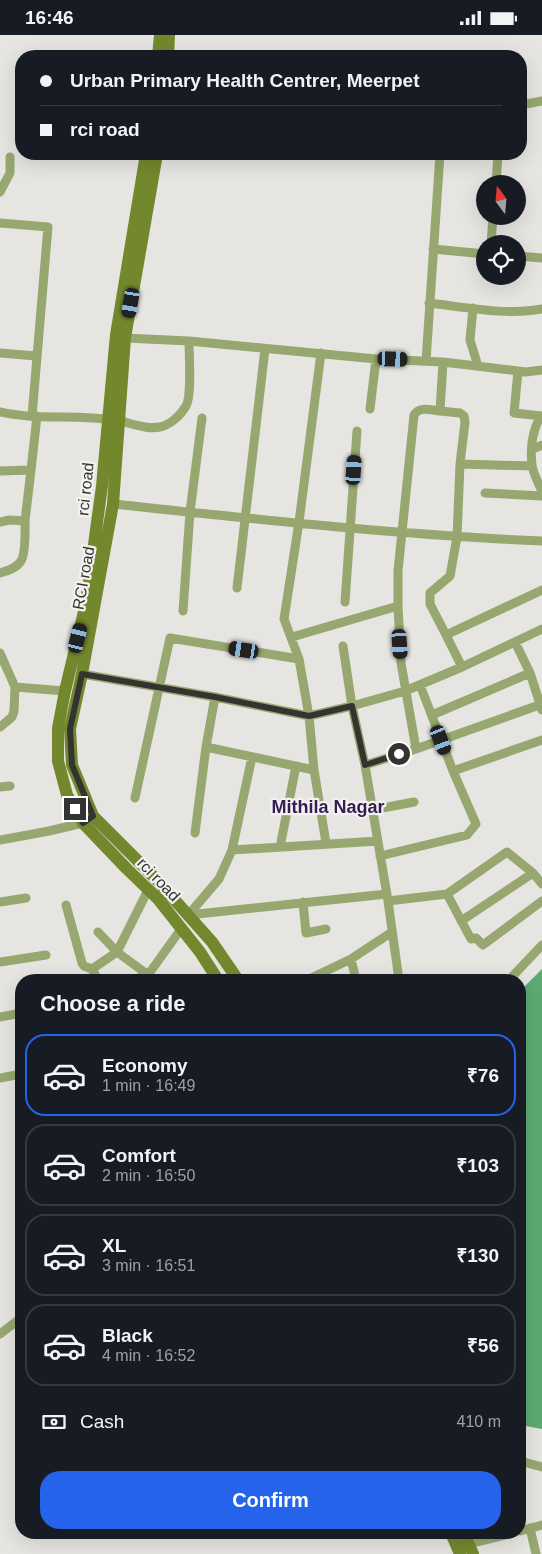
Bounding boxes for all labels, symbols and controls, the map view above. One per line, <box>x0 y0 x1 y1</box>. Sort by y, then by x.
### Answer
text: 16:46 <box>25 7 74 28</box>
text: Urban Primary Health Centrer, Meerpet <box>70 70 420 91</box>
text: rci road <box>70 119 140 140</box>
north arrow <box>476 175 526 225</box>
map controls <box>476 175 526 285</box>
button: locate <box>476 235 526 285</box>
car <box>121 287 140 319</box>
car <box>377 351 408 367</box>
car <box>345 455 362 485</box>
street label: rci road <box>74 462 97 516</box>
street label: RCI road <box>70 545 97 611</box>
car <box>67 622 88 654</box>
car <box>391 629 408 659</box>
car <box>228 640 259 660</box>
car <box>428 723 453 757</box>
route start <box>388 743 410 765</box>
district label: Mithila Nagar <box>271 797 385 817</box>
route end <box>64 798 86 820</box>
street label: rci road <box>134 854 183 904</box>
text: Choose a ride <box>40 991 185 1016</box>
icon: car <box>42 1053 87 1098</box>
text: Economy <box>102 1055 188 1076</box>
text: ₹76 <box>467 1065 499 1086</box>
text: 1 min · 16:49 <box>102 1077 195 1094</box>
icon: car <box>42 1143 87 1188</box>
text: Comfort <box>102 1145 176 1166</box>
text: ₹103 <box>456 1155 499 1176</box>
text: 2 min · 16:50 <box>102 1167 195 1184</box>
icon: car <box>42 1233 87 1278</box>
text: XL <box>102 1235 126 1256</box>
text: ₹130 <box>456 1245 499 1266</box>
text: 3 min · 16:51 <box>102 1257 195 1274</box>
icon: car <box>42 1323 87 1368</box>
text: Black <box>102 1325 153 1346</box>
text: ₹56 <box>467 1335 499 1356</box>
text: 4 min · 16:52 <box>102 1347 195 1364</box>
icon: cash <box>40 1408 68 1436</box>
text: Cash <box>80 1411 124 1432</box>
text: 410 m <box>457 1413 501 1430</box>
button: Confirm <box>40 1471 501 1529</box>

